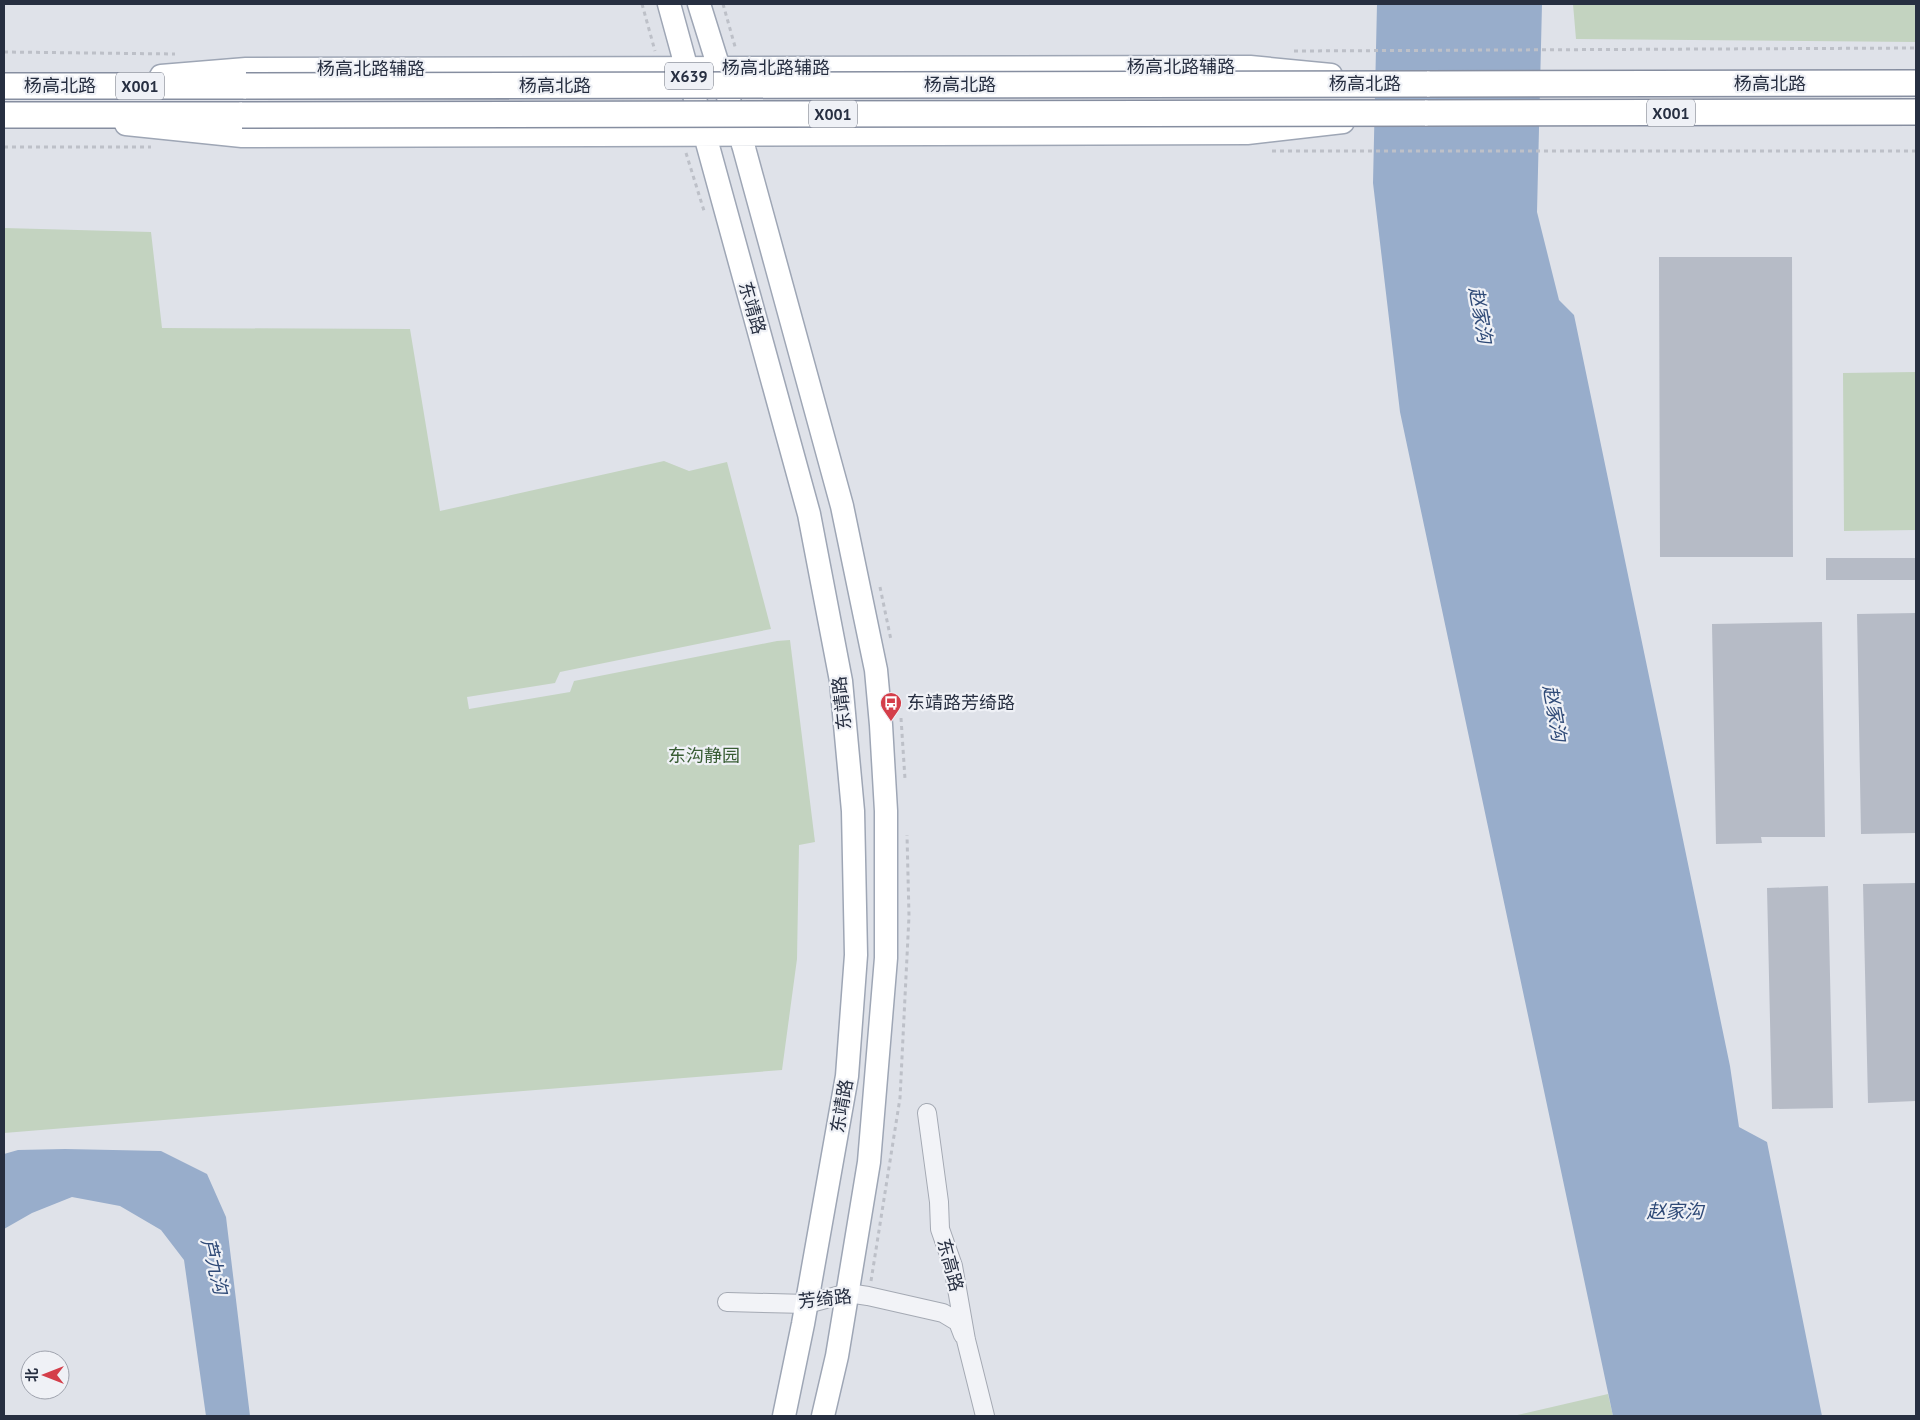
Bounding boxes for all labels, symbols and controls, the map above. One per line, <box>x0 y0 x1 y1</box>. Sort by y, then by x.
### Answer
street label: 杨高北路辅路 <box>1127 55 1235 78</box>
street label: 杨高北路辅路 <box>722 56 830 79</box>
street label: 杨高北路辅路 <box>317 57 425 80</box>
road number: X639 <box>665 62 713 90</box>
road number: X001 <box>116 72 164 100</box>
street label: 杨高北路 <box>1329 72 1401 95</box>
street label: 杨高北路 <box>1734 72 1806 95</box>
street label: 杨高北路 <box>924 73 996 96</box>
street label: 杨高北路 <box>24 74 96 97</box>
street label: 杨高北路 <box>519 74 591 97</box>
road number: X001 <box>809 100 857 128</box>
road number: X001 <box>1647 100 1695 126</box>
street label: 东靖路 <box>734 279 771 337</box>
water label: 赵家沟 <box>1464 285 1498 347</box>
street label: 东靖路 <box>827 675 856 731</box>
water label: 赵家沟 <box>1538 683 1572 745</box>
bus stop icon: 东靖路芳绮路 <box>879 691 903 722</box>
place label: 东靖路芳绮路 <box>907 691 1015 714</box>
park label: 东沟静园 <box>668 744 740 767</box>
street label: 东靖路 <box>825 1077 858 1134</box>
water label: 赵家沟 <box>1646 1199 1705 1223</box>
water label: 芦九沟 <box>196 1235 234 1298</box>
street label: 东高路 <box>932 1236 969 1294</box>
street label: 芳绮路 <box>797 1284 853 1313</box>
north arrow <box>20 1350 70 1400</box>
text: 北 <box>23 1368 41 1382</box>

